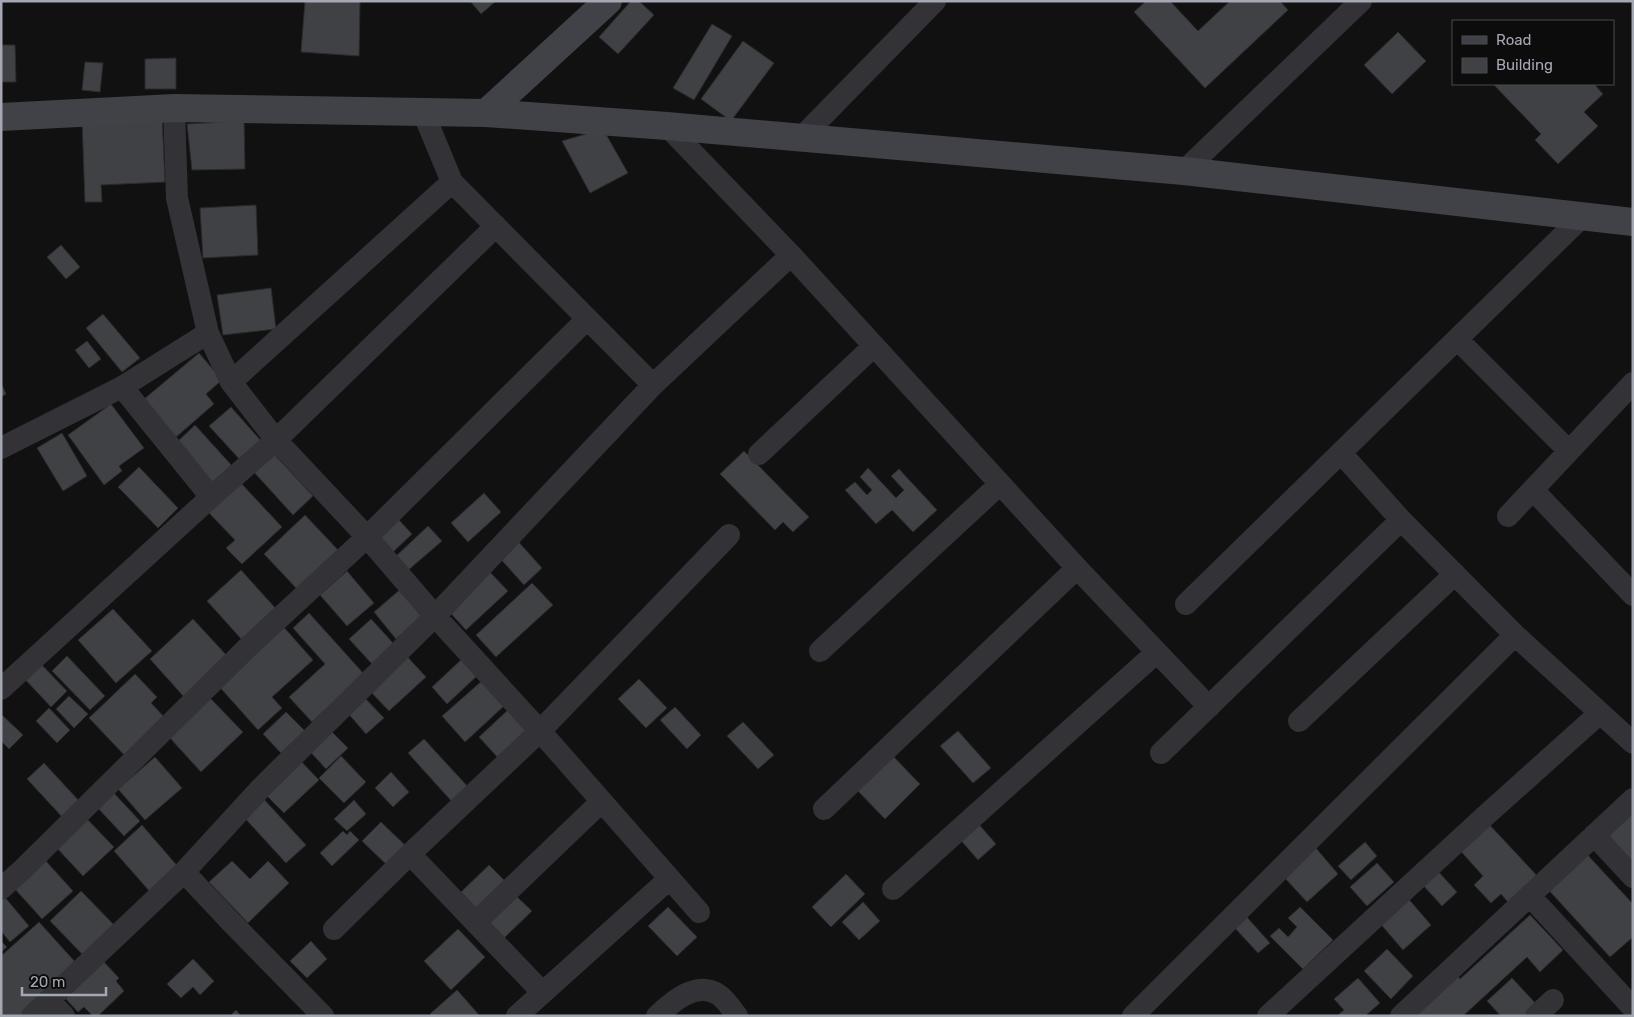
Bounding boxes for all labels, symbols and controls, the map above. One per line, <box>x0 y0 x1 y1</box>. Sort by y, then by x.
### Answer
legend <box>1452 20 1614 85</box>
text: Road <box>1496 31 1532 49</box>
text: Building <box>1496 56 1553 74</box>
scale bar <box>22 964 106 996</box>
text: 20 m <box>30 973 65 991</box>

